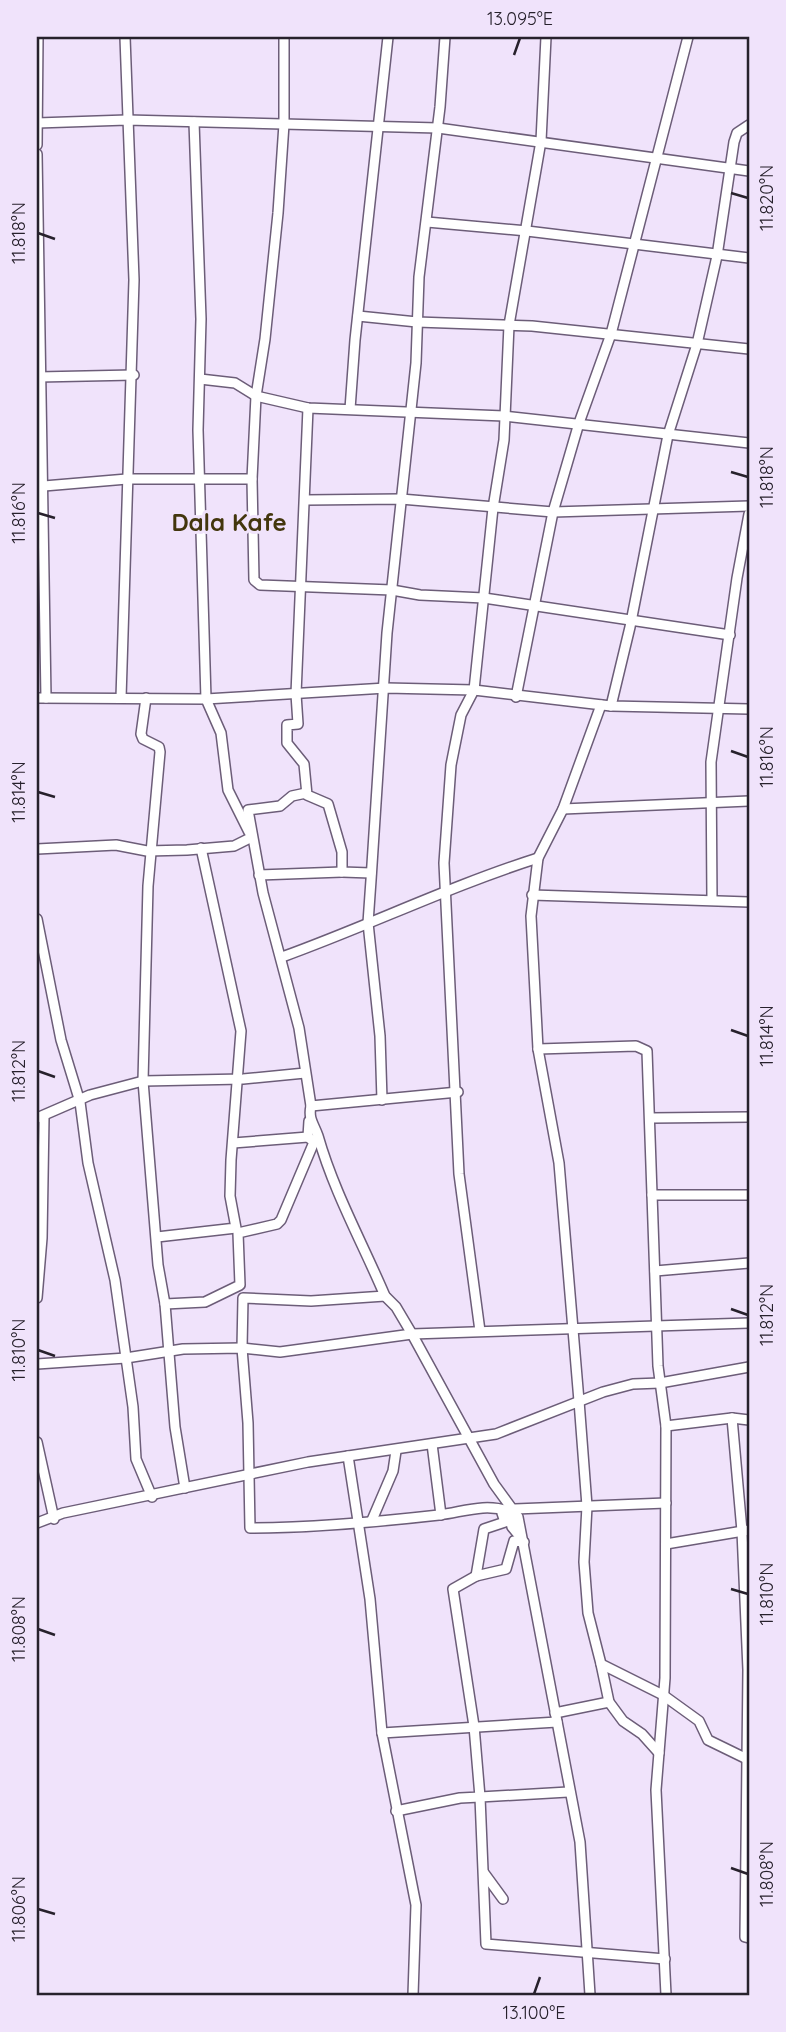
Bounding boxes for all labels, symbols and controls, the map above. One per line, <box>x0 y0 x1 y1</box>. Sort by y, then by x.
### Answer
text: 13.095°E <box>487 7 553 30</box>
text: 11.820°N <box>755 165 778 231</box>
text: 11.818°N <box>7 202 30 264</box>
text: 11.818°N <box>755 446 778 508</box>
text: 11.816°N <box>7 482 30 544</box>
district label: Dala Kafe <box>171 507 287 537</box>
text: 11.816°N <box>755 726 778 788</box>
text: 11.814°N <box>7 761 30 823</box>
text: 11.814°N <box>755 1005 778 1067</box>
text: 11.812°N <box>7 1040 30 1102</box>
text: 11.812°N <box>755 1284 778 1346</box>
text: 11.810°N <box>7 1319 30 1381</box>
text: 11.810°N <box>755 1563 778 1625</box>
text: 11.808°N <box>7 1596 30 1662</box>
text: 11.808°N <box>755 1841 778 1907</box>
text: 11.806°N <box>7 1876 30 1942</box>
text: 13.100°E <box>503 2001 565 2024</box>

